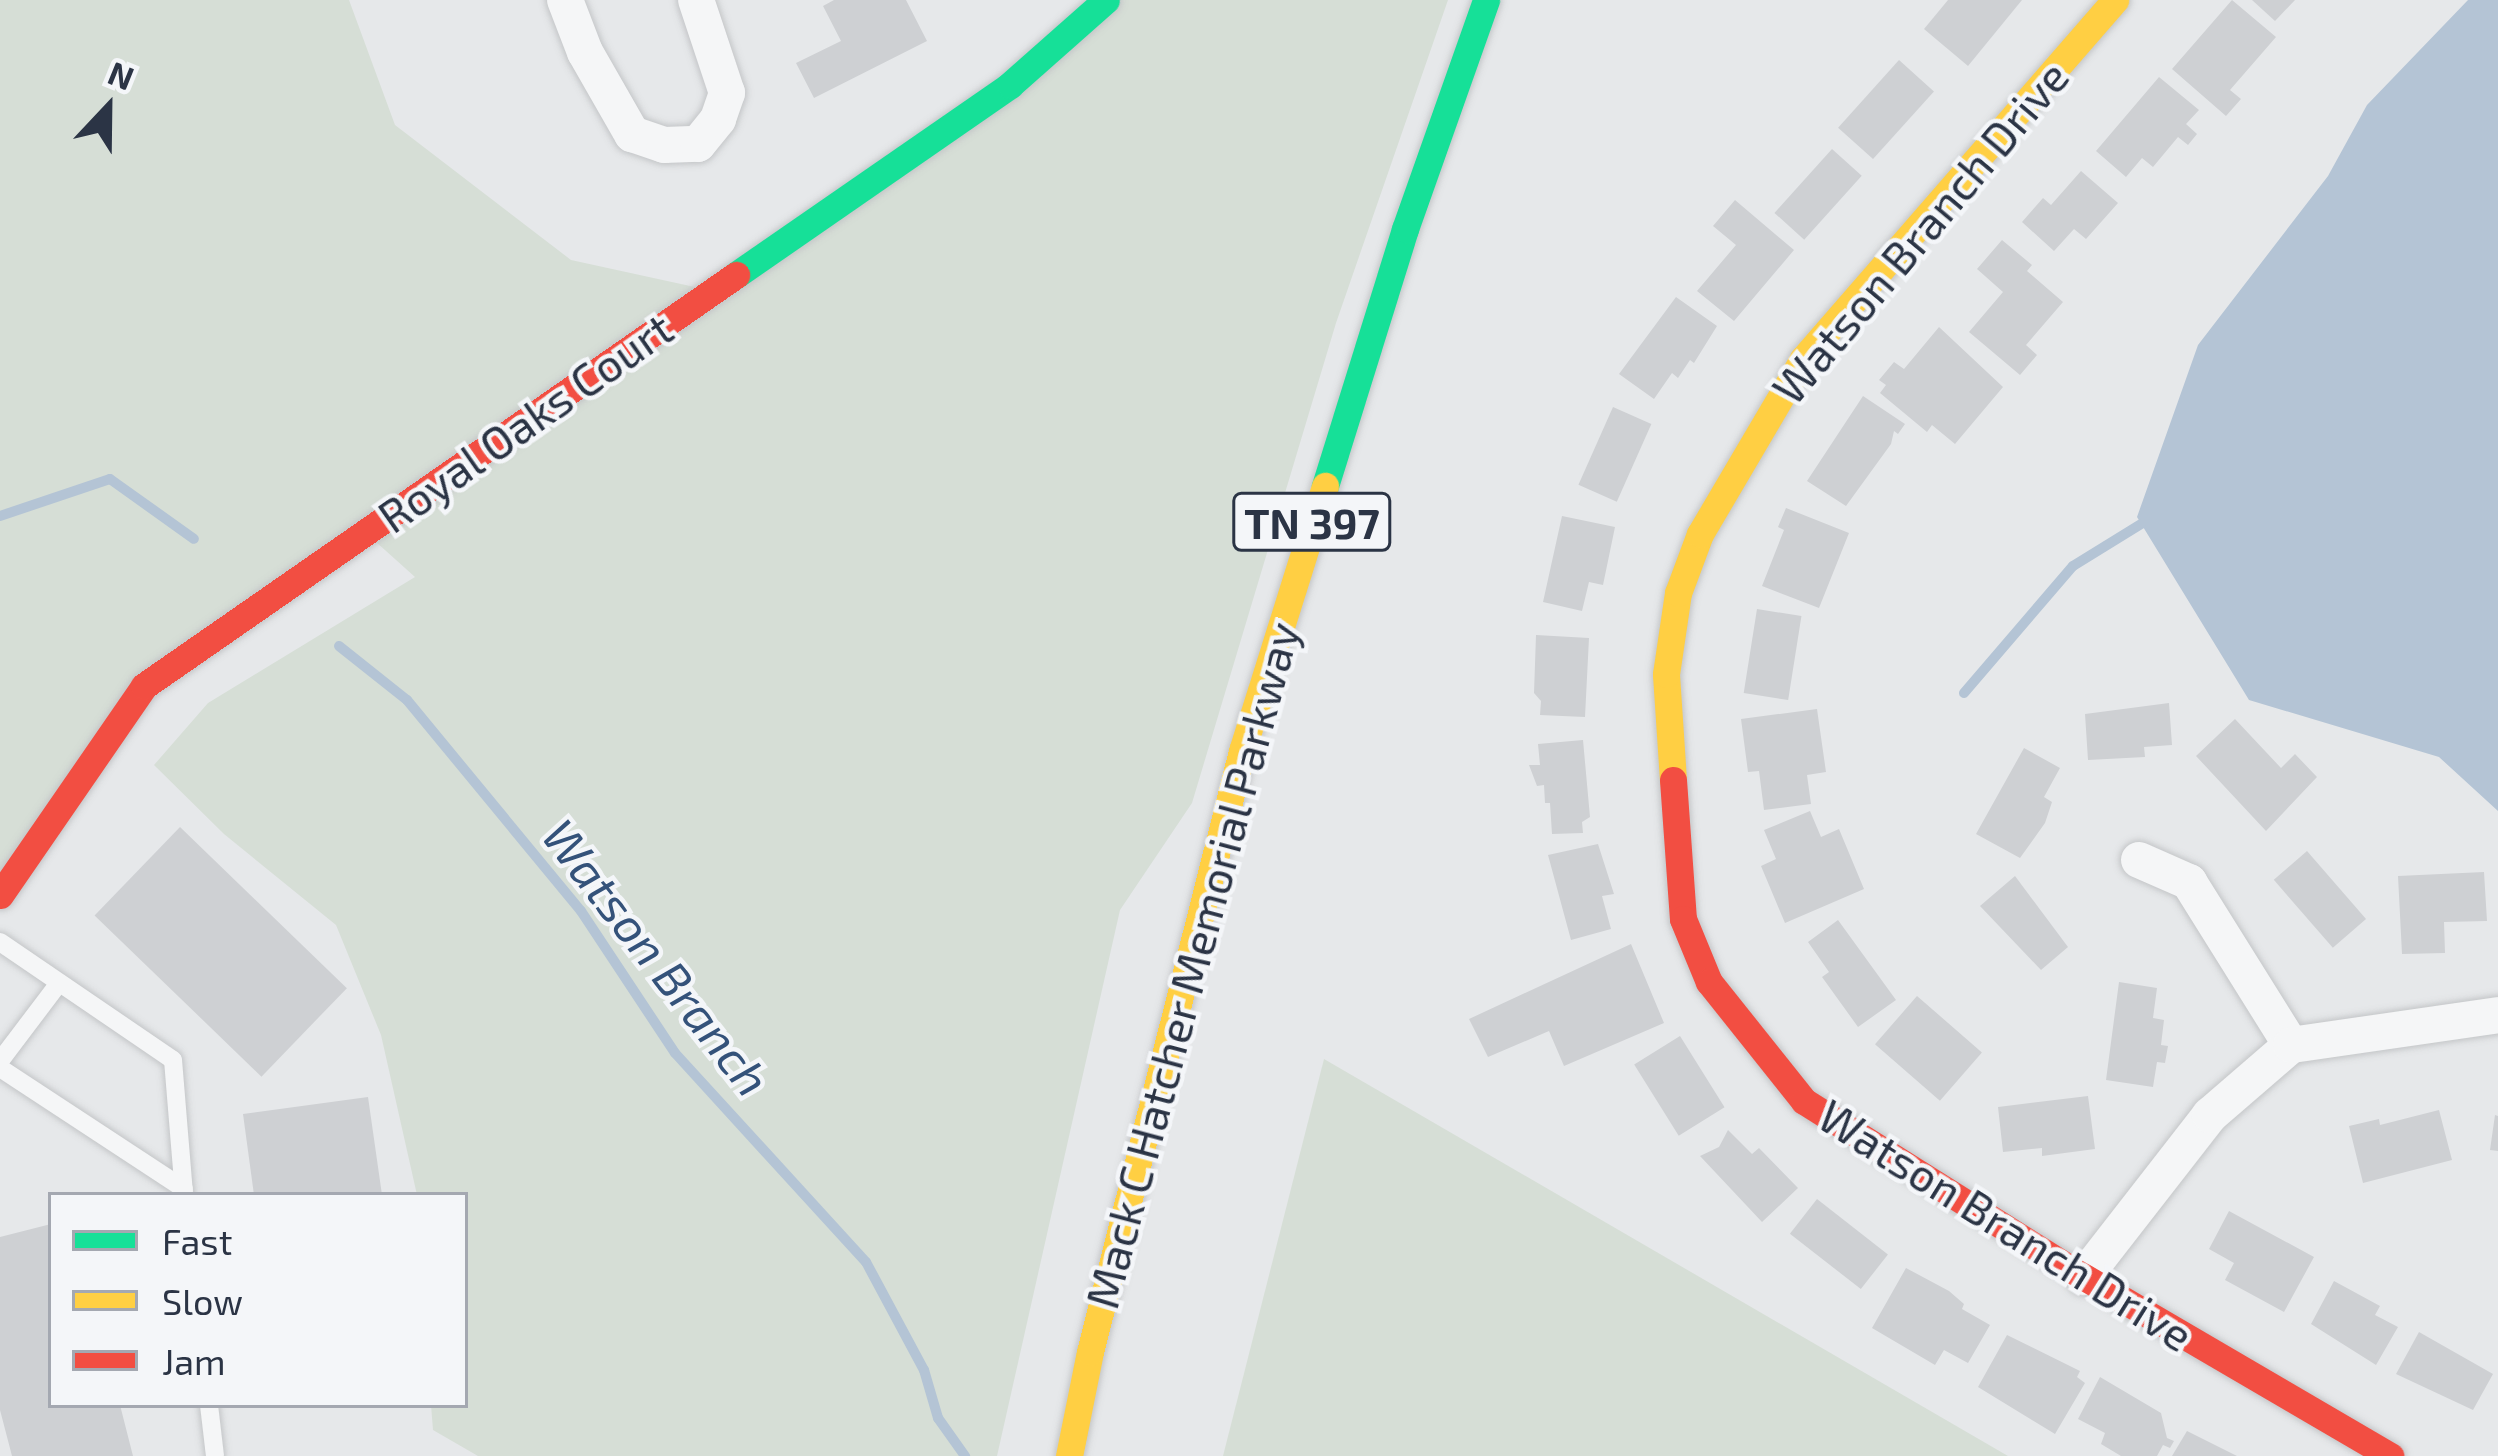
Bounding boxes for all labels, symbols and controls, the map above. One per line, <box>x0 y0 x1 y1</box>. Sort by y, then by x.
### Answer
north arrow <box>48 48 168 168</box>
street label: Watson Branch Drive <box>1761 50 2079 414</box>
text: N <box>103 52 140 98</box>
street label: Royal Oaks Court <box>367 300 683 544</box>
road number: TN 397 <box>1231 486 1393 558</box>
street label: Mack C Hatcher Memorial Parkway <box>1074 615 1310 1315</box>
water label: Watson Branch <box>531 808 783 1106</box>
street label: Watson Branch Drive <box>1809 1088 2203 1362</box>
legend <box>48 1192 468 1408</box>
text: Fast <box>162 1219 232 1262</box>
text: Slow <box>162 1279 243 1322</box>
text: Jam <box>162 1339 226 1382</box>

